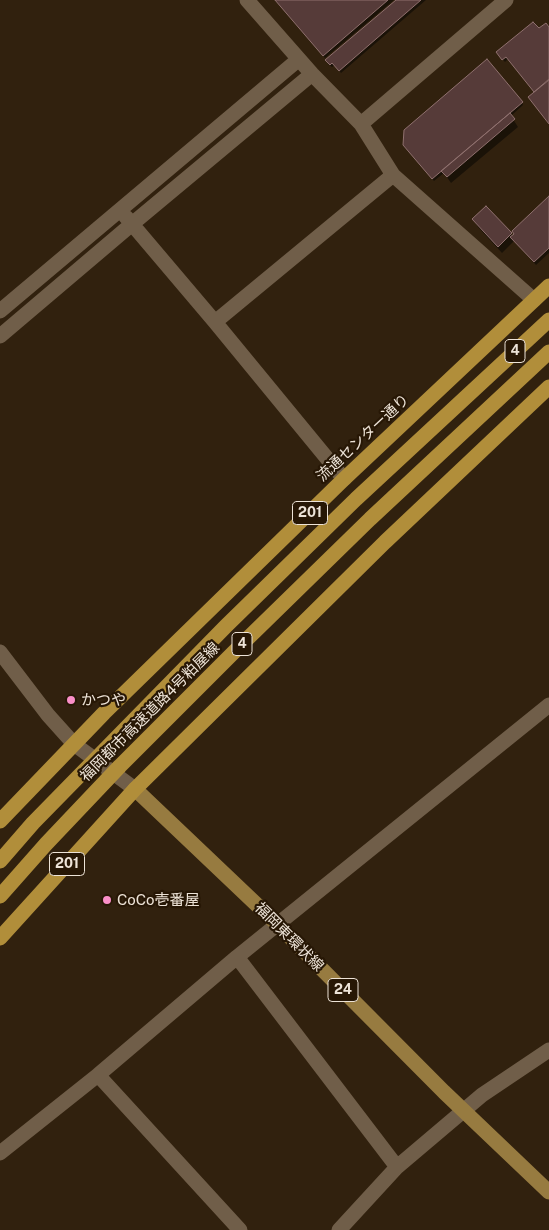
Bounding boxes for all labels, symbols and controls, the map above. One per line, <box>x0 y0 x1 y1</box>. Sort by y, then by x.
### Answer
road number: 4 <box>505 340 525 362</box>
street label: 流通センター通り <box>313 390 413 486</box>
road number: 201 <box>292 502 328 524</box>
road number: 4 <box>232 633 252 656</box>
street label: 福岡都市高速道路4号粕屋線 <box>77 639 223 785</box>
place label: かつや <box>81 691 126 709</box>
marker: かつや <box>65 694 77 706</box>
road number: 201 <box>50 852 84 876</box>
place label: CoCo壱番屋 <box>117 891 200 909</box>
marker: CoCo壱番屋 <box>101 894 113 906</box>
street label: 福岡東環状線 <box>251 899 327 975</box>
road number: 24 <box>328 978 358 1002</box>

